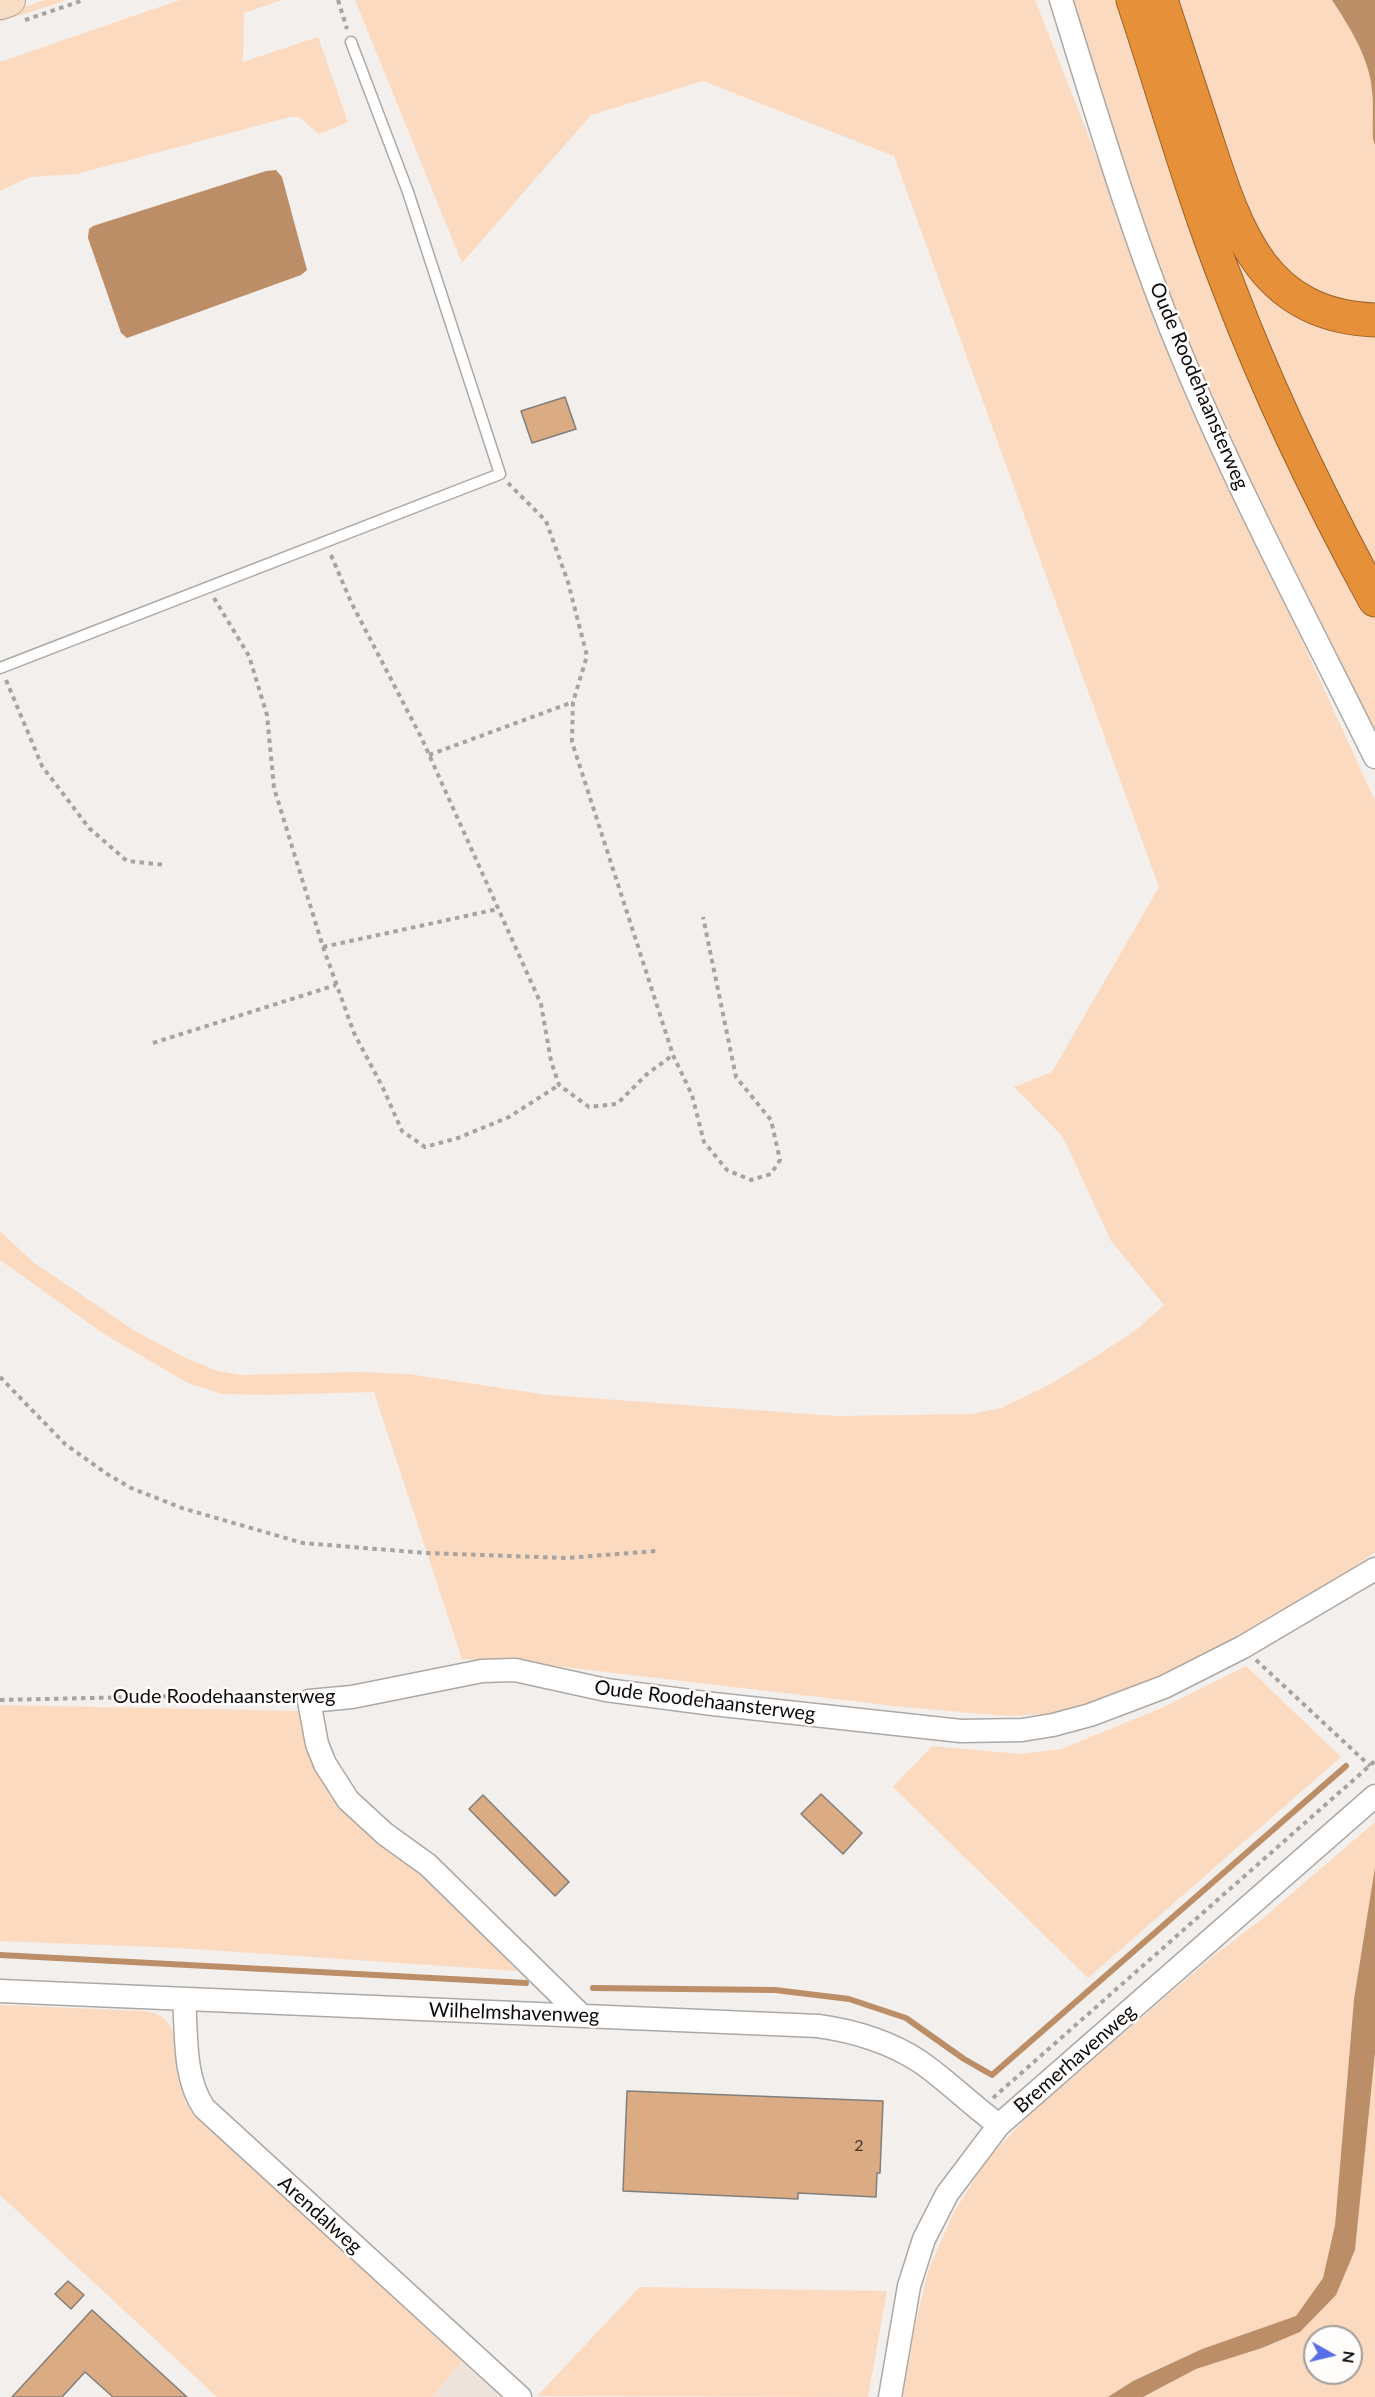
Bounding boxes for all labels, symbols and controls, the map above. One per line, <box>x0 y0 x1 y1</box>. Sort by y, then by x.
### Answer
street label: Oude Roodehaansterweg <box>1144 279 1254 493</box>
street label: Oude Roodehaansterweg <box>593 1676 817 1726</box>
street label: Oude Roodehaansterweg <box>113 1685 335 1709</box>
street label: Wilhelmshavenweg <box>428 1998 600 2028</box>
street label: Bremerhavenweg <box>1009 2000 1141 2118</box>
house number: 2 <box>854 2136 864 2156</box>
street label: Arendalweg <box>273 2171 367 2259</box>
north arrow <box>1303 2325 1363 2385</box>
text: N <box>1339 2350 1360 2365</box>

